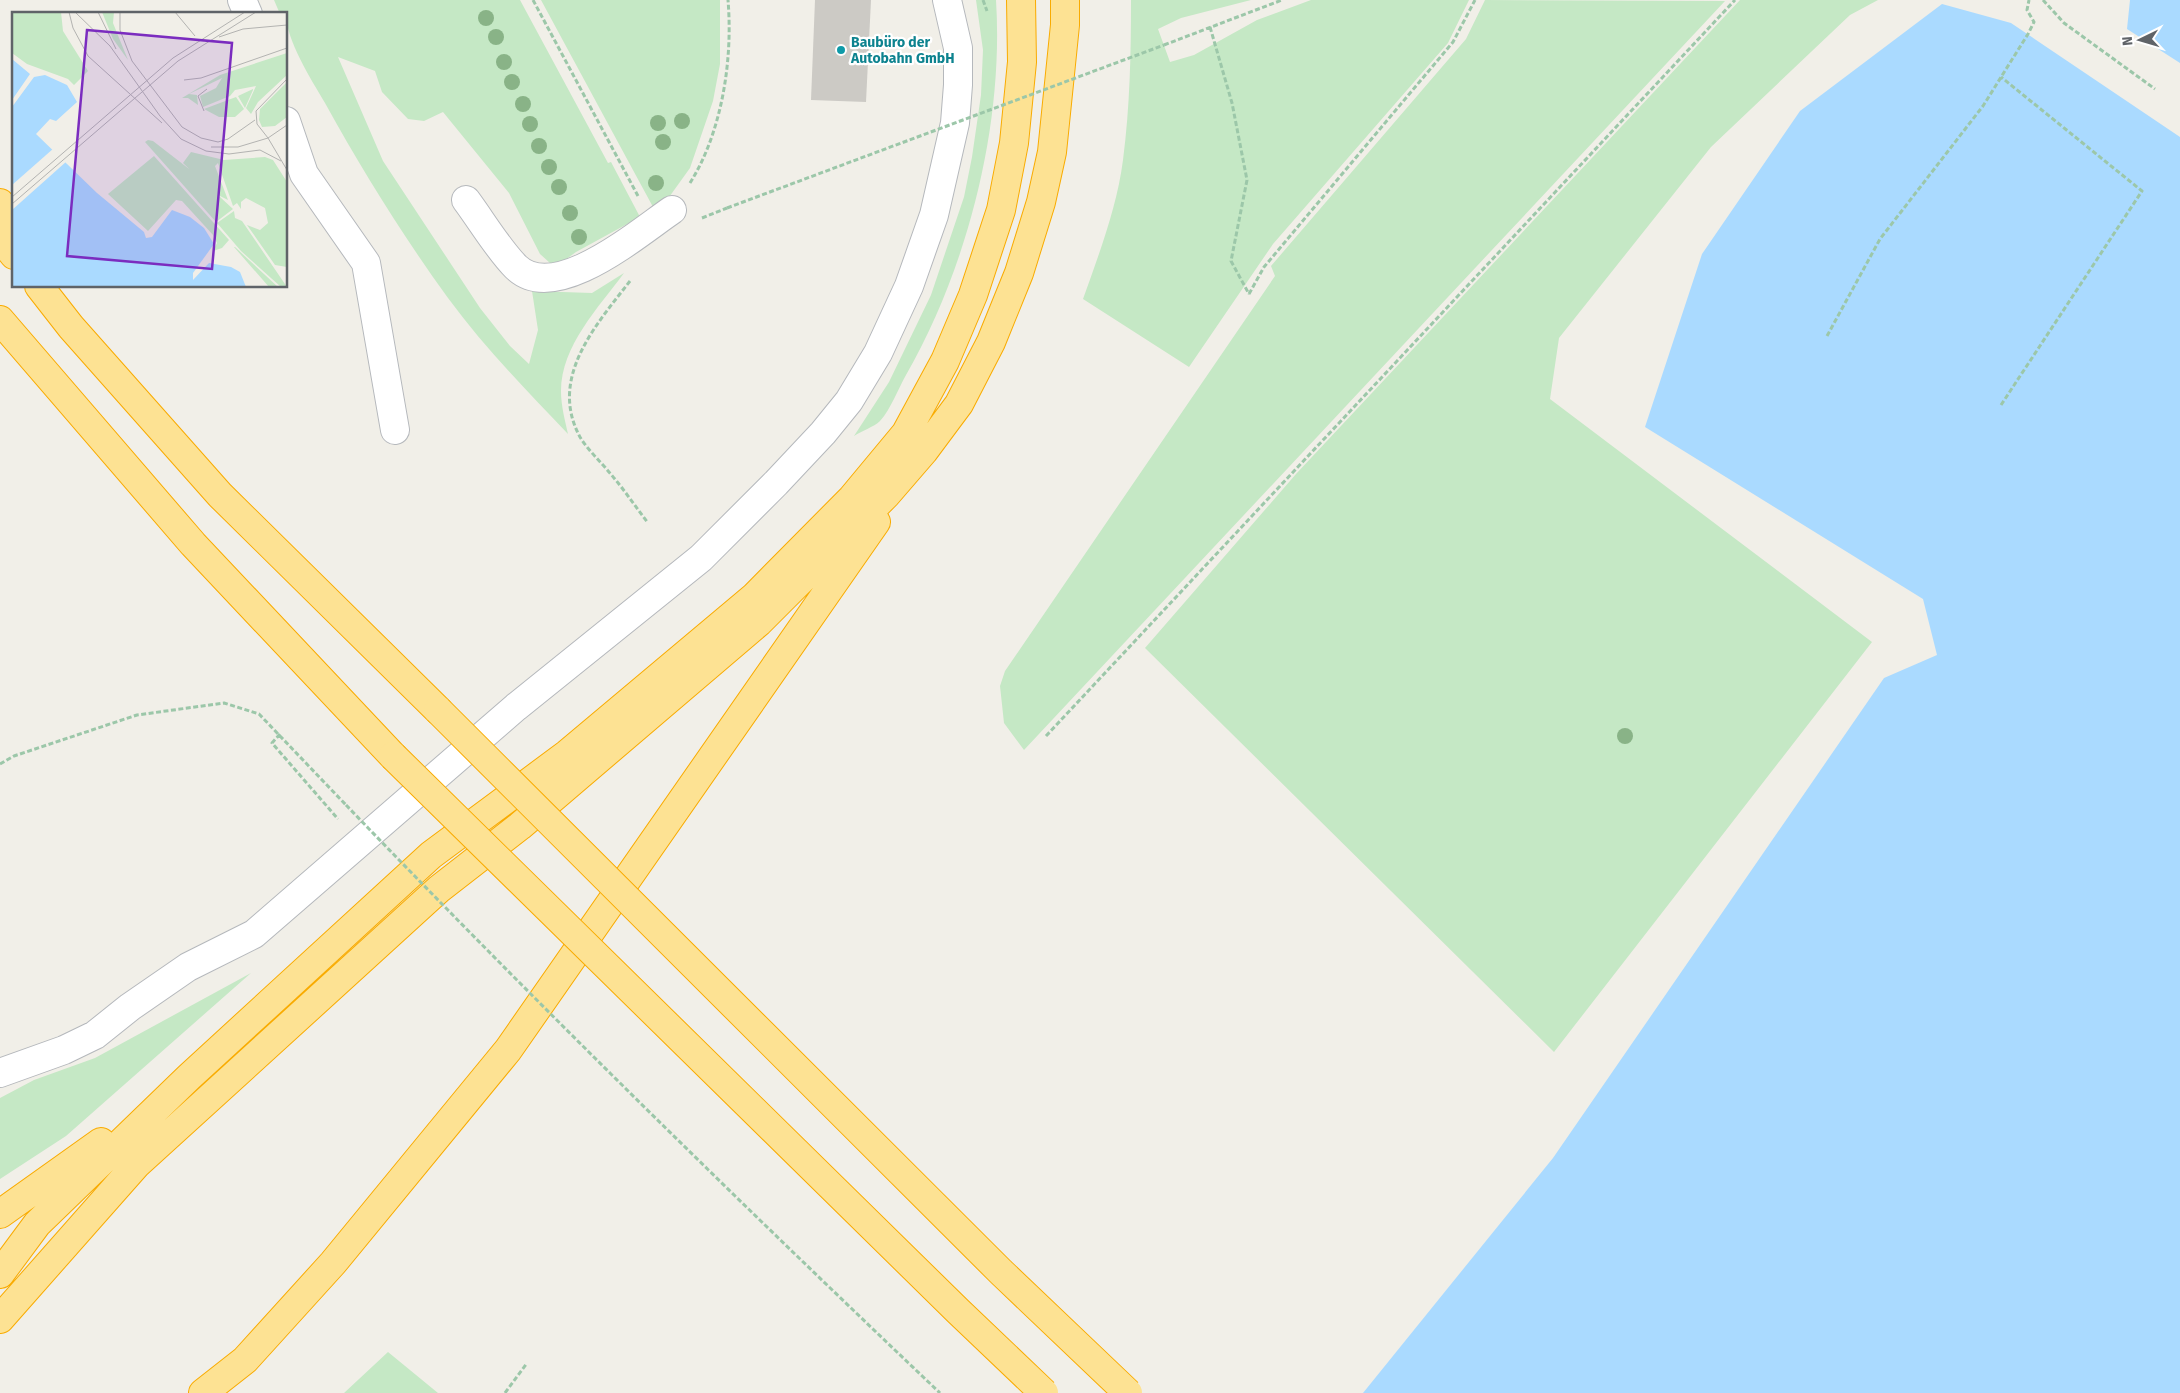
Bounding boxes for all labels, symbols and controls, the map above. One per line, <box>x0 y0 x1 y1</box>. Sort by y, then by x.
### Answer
inset map <box>12 12 288 288</box>
north arrow <box>2115 15 2165 65</box>
place label: Baubüro der Autobahn GmbH <box>850 34 955 67</box>
text: N <box>2119 36 2136 46</box>
marker: Baubüro der Autobahn GmbH <box>835 44 847 56</box>

